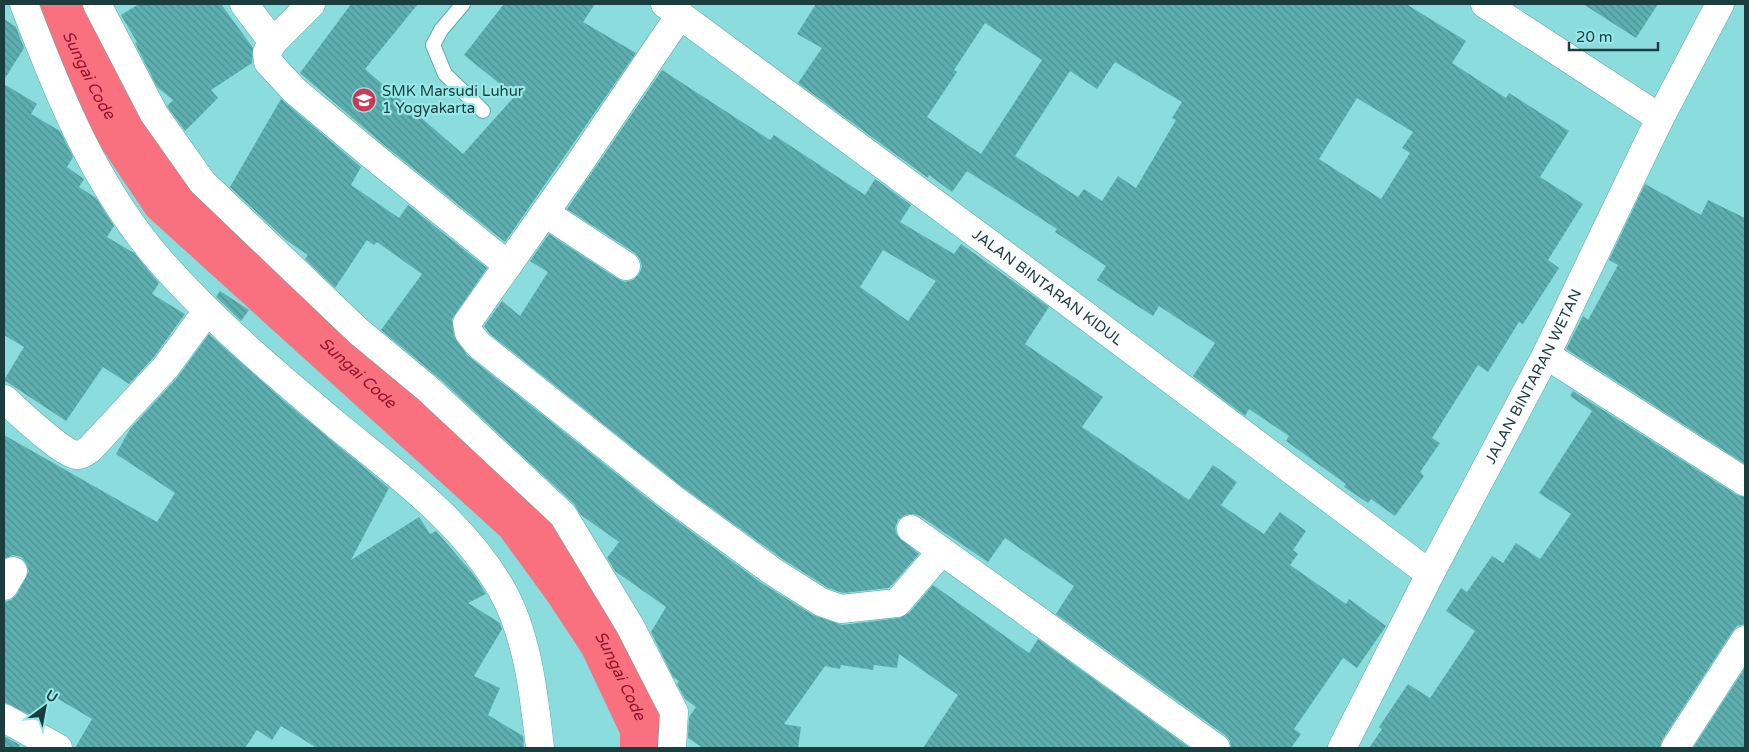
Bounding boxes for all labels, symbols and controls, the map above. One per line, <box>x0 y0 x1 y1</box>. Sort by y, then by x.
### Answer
scale bar <box>1569 20 1658 52</box>
water label: Sungai Code <box>58 28 120 124</box>
text: 20 m <box>1576 28 1613 46</box>
place label: SMK Marsudi Luhur 1 Yogyakarta <box>382 82 524 117</box>
school or university icon: SMK Marsudi Luhur 1 Yogyakarta <box>351 87 377 113</box>
street label: JALAN BINTARAN KIDUL <box>969 225 1127 349</box>
street label: JALAN BINTARAN WETAN <box>1481 286 1585 467</box>
water label: Sungai Code <box>315 333 401 413</box>
water label: Sungai Code <box>590 628 650 724</box>
north arrow <box>20 682 70 732</box>
text: U <box>43 686 61 706</box>

